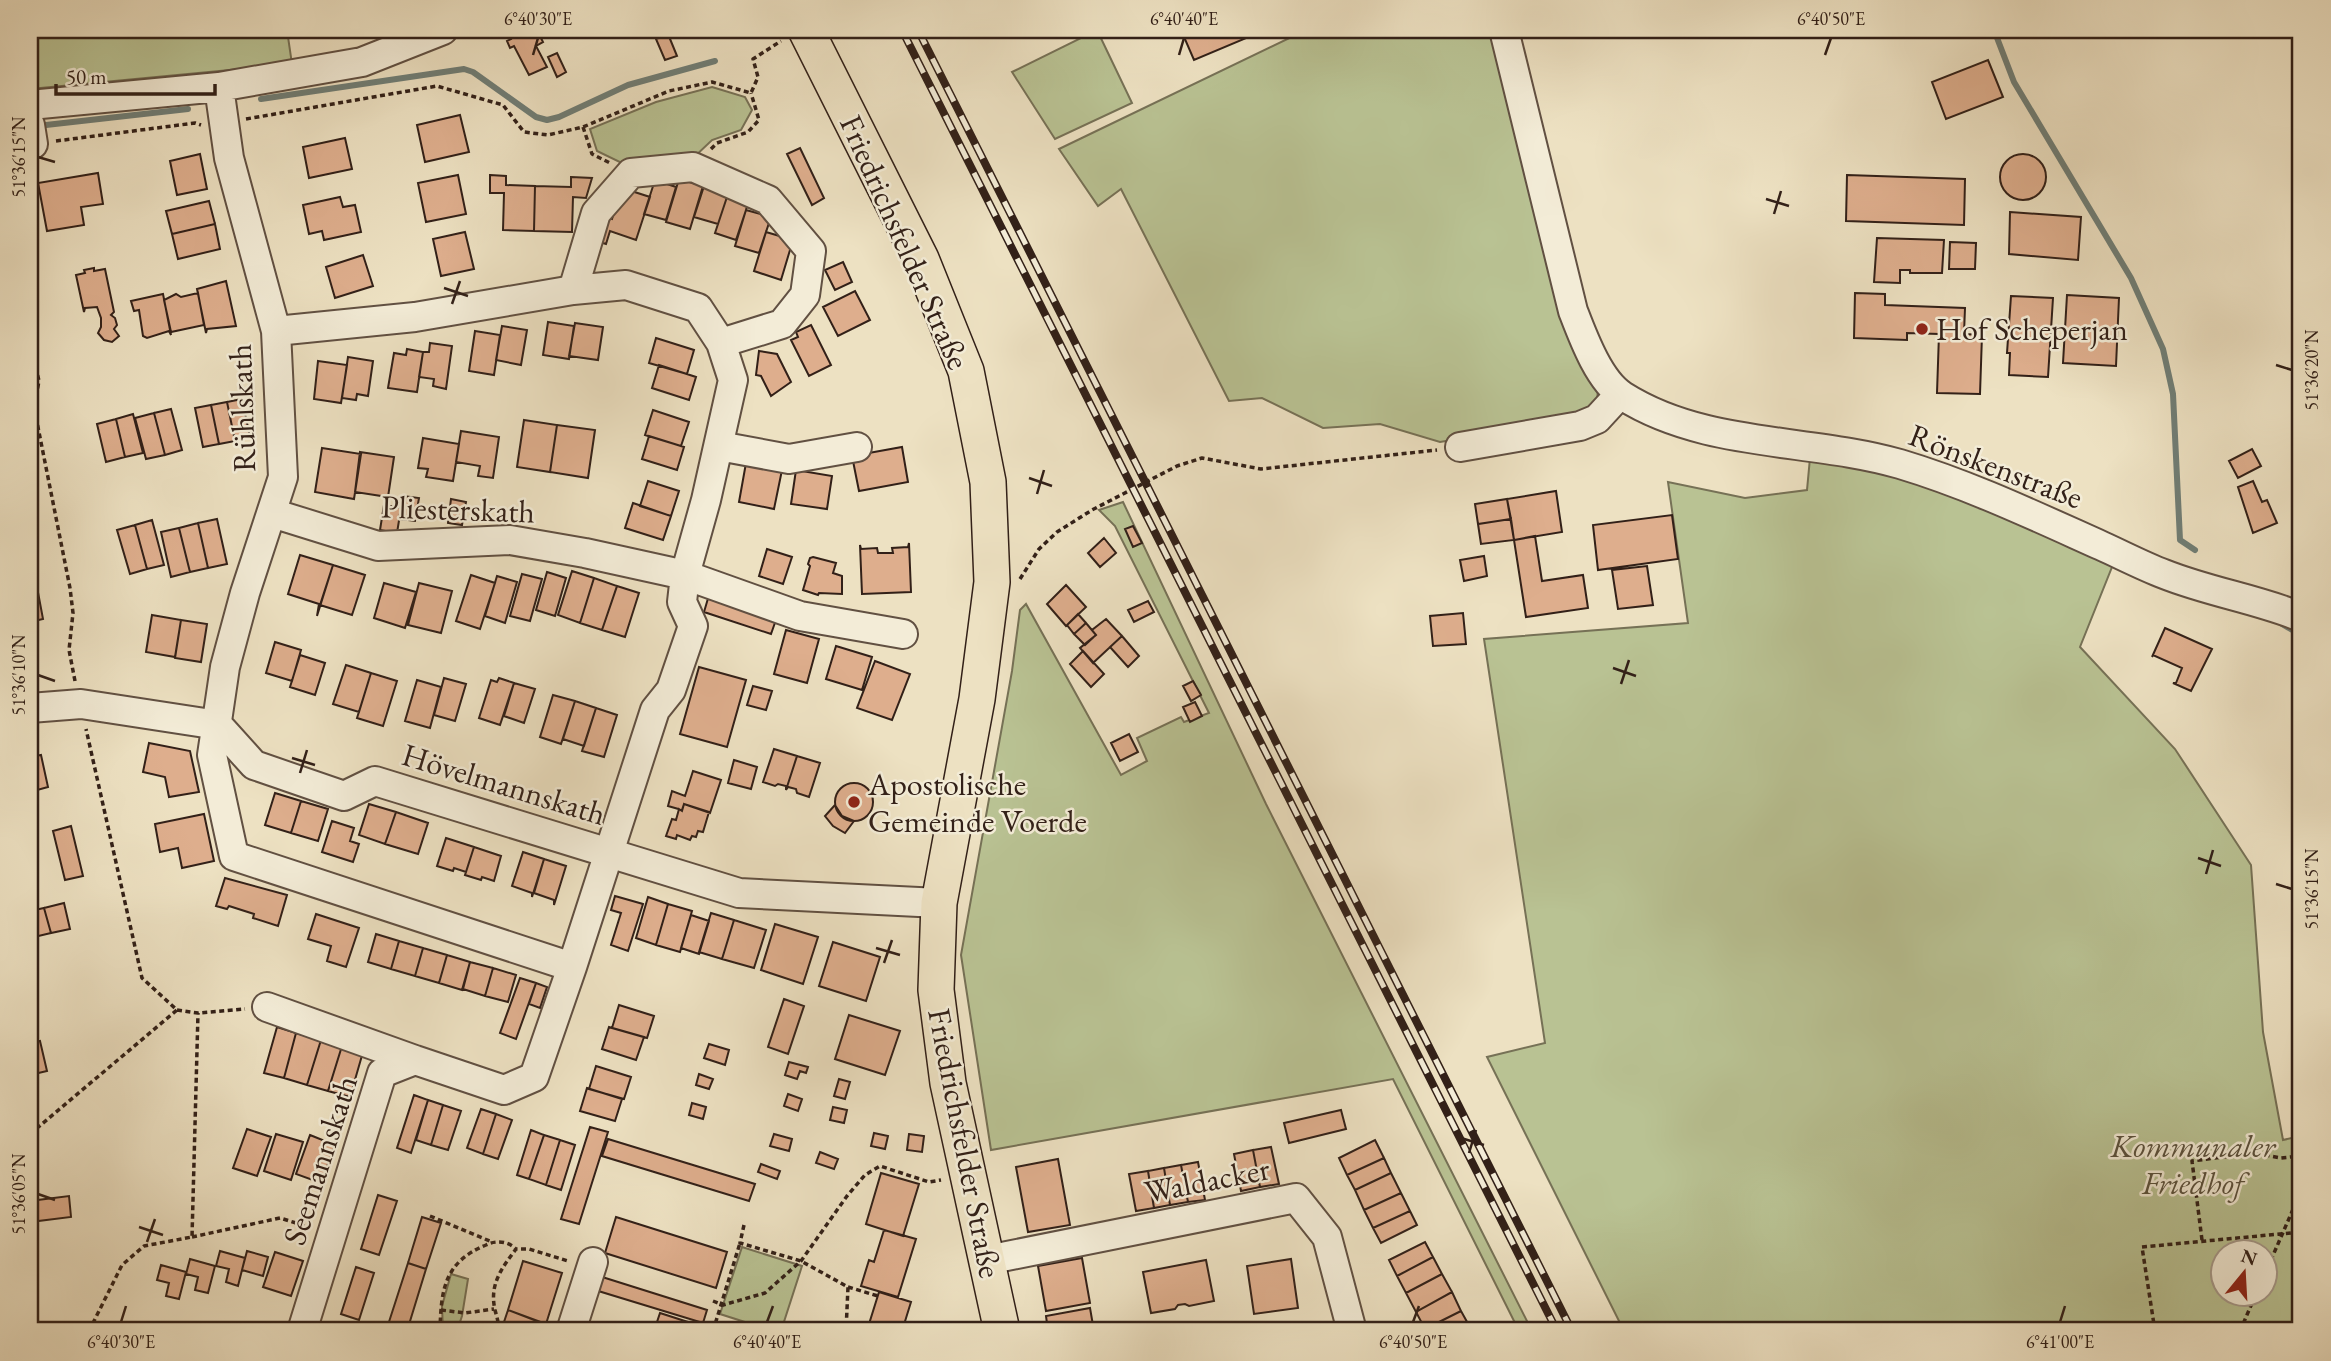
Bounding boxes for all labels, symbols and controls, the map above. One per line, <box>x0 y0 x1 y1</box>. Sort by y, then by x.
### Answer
text: 6°40'30"E <box>504 7 572 30</box>
text: 6°40'40"E <box>1150 7 1218 30</box>
text: 6°40'50"E <box>1797 7 1865 30</box>
scale bar <box>56 52 215 96</box>
text: 50 m <box>66 63 107 90</box>
street label: Friedrichsfelder Straße <box>830 108 980 376</box>
text: 51°36'15"N <box>7 116 30 197</box>
place label: Hof Scheperjan <box>1936 308 2128 350</box>
marker: Hof Scheperjan <box>1914 321 1930 337</box>
text: 51°36'20"N <box>2300 329 2323 410</box>
street label: Rühlskath <box>219 343 265 473</box>
street label: Rönskenstraße <box>1903 414 2089 518</box>
street label: Pliesterskath <box>380 485 536 533</box>
text: 51°36'10"N <box>7 634 30 715</box>
street label: Hövelmannskath <box>397 733 611 835</box>
place label: Apostolische Gemeinde Voerde <box>867 763 1087 842</box>
marker: Apostolische Gemeinde Voerde <box>846 794 862 810</box>
text: 51°36'15"N <box>2300 848 2323 929</box>
street label: Friedrichsfelder Straße <box>918 1005 1012 1281</box>
street label: Seemannskath <box>273 1070 367 1250</box>
park label: Kommunaler Friedhof <box>2110 1125 2277 1204</box>
street label: Waldacker <box>1141 1147 1274 1213</box>
text: 51°36'05"N <box>7 1153 30 1234</box>
north arrow <box>2208 1238 2278 1308</box>
text: N <box>2238 1243 2261 1272</box>
text: 6°40'30"E <box>87 1330 155 1353</box>
text: 6°40'40"E <box>733 1330 801 1353</box>
text: 6°40'50"E <box>1379 1330 1447 1353</box>
text: 6°41'00"E <box>2026 1330 2094 1353</box>

